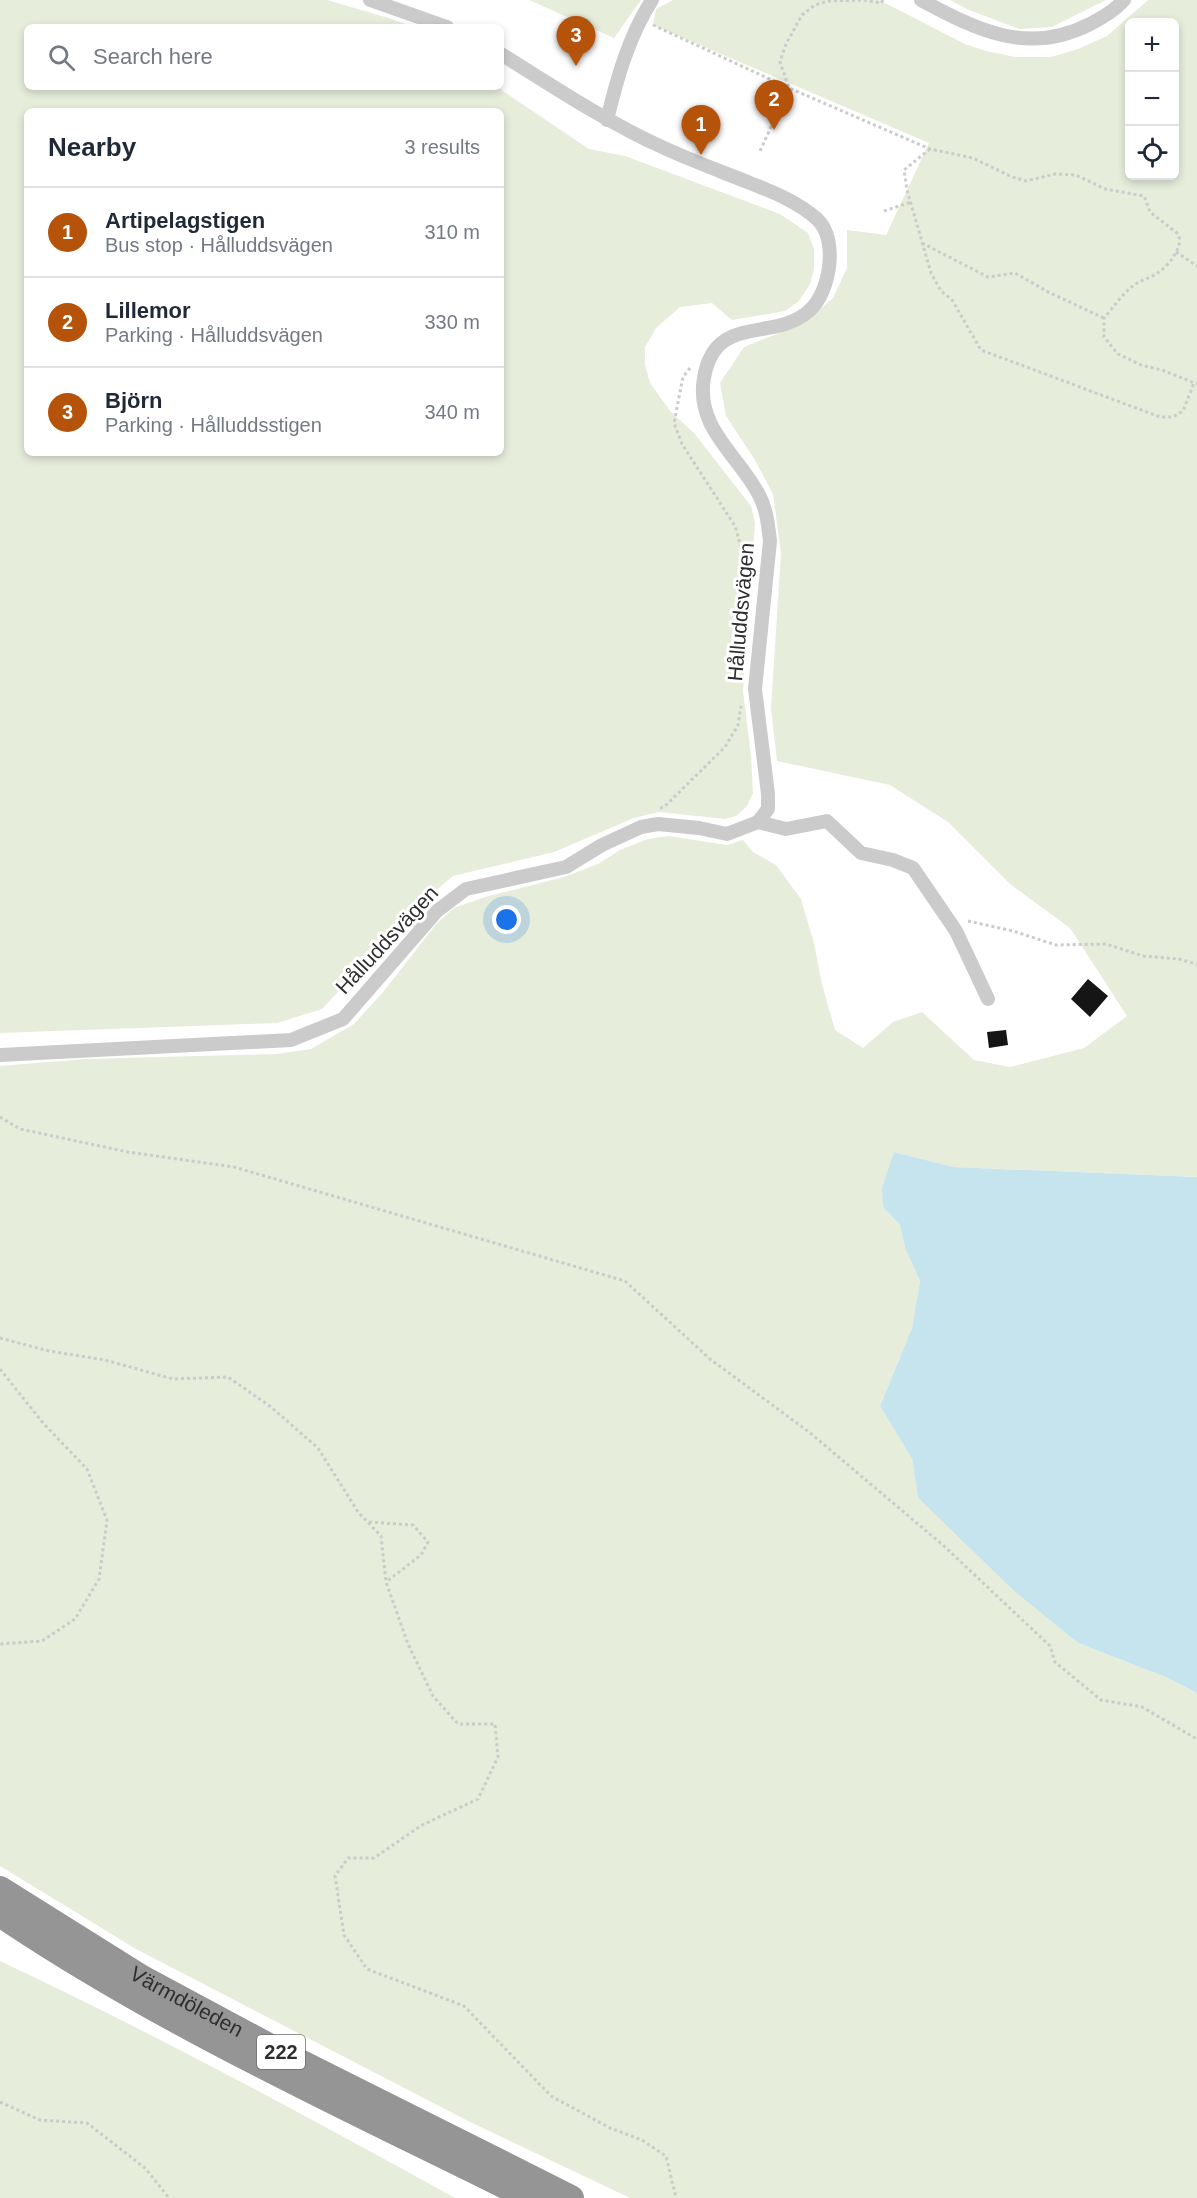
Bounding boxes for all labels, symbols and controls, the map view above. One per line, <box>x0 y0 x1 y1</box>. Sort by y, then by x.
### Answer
pin: 3 <box>556 16 596 66</box>
map controls <box>1125 18 1179 180</box>
button: + <box>1125 18 1179 72</box>
search box <box>24 24 504 90</box>
icon: search <box>45 41 78 74</box>
text: Search here <box>93 44 213 69</box>
button: − <box>1125 72 1179 126</box>
pin: 2 <box>754 80 794 130</box>
pin: 1 <box>682 106 720 155</box>
button: locate <box>1125 126 1179 180</box>
text: Nearby <box>48 132 136 162</box>
text: 3 results <box>404 136 480 158</box>
text: Artipelagstigen <box>105 208 265 233</box>
text: 1 <box>62 221 73 243</box>
text: 310 m <box>424 221 480 243</box>
text: Bus stop · Hålluddsvägen <box>105 234 333 256</box>
text: Lillemor <box>105 298 191 323</box>
text: 2 <box>62 311 73 333</box>
text: 330 m <box>424 311 480 333</box>
text: Parking · Hålluddsvägen <box>105 324 323 346</box>
text: Björn <box>105 388 162 413</box>
text: 3 <box>62 401 73 423</box>
text: 340 m <box>424 401 480 423</box>
text: Parking · Hålluddsstigen <box>105 414 322 436</box>
street label: Hålluddsvägen <box>723 542 758 682</box>
street label: Hålluddsvägen <box>331 881 442 998</box>
your location <box>492 905 521 934</box>
street label: Värmdöleden <box>126 1961 247 2041</box>
road number: 222 <box>257 2035 305 2069</box>

